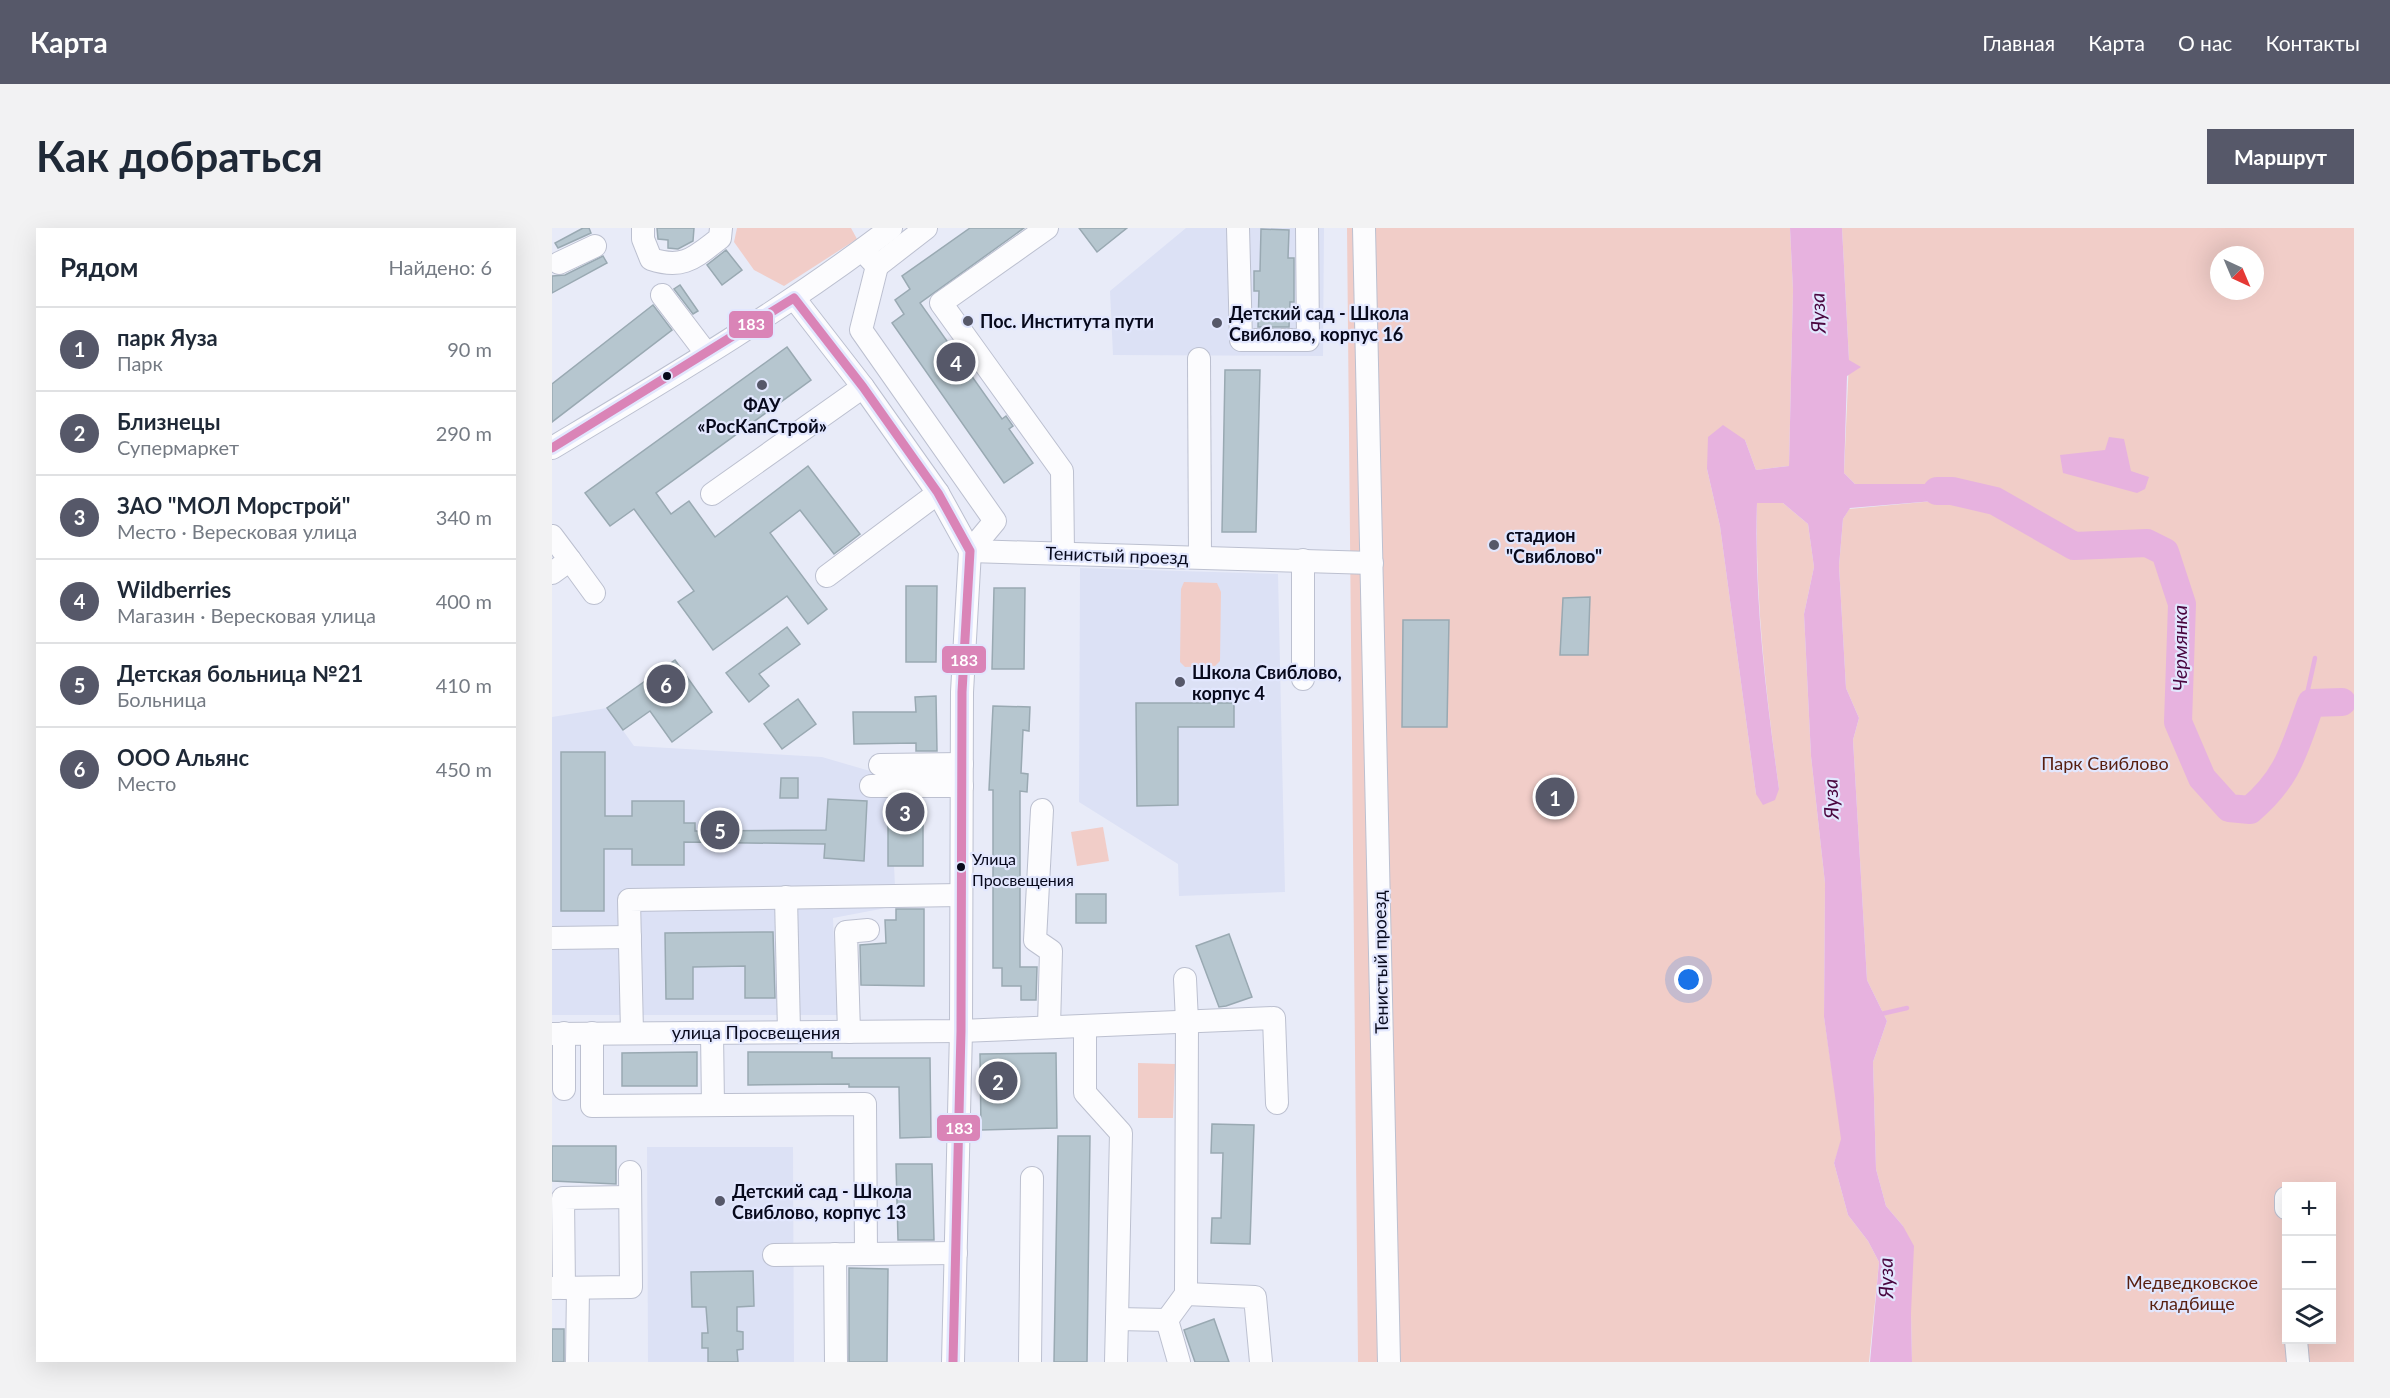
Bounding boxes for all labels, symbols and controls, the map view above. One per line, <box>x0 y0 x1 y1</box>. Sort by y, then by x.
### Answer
text: Карта <box>30 25 108 59</box>
text: Главная <box>1982 30 2055 55</box>
text: Карта <box>2088 30 2145 55</box>
text: О нас <box>2178 30 2232 55</box>
text: Контакты <box>2265 30 2360 55</box>
button: Маршрут <box>2207 129 2354 184</box>
text: Как добраться <box>36 131 323 181</box>
north arrow <box>2210 246 2264 300</box>
text: Рядом <box>60 251 138 283</box>
text: Найдено: 6 <box>389 255 492 279</box>
water label: Яуза <box>1804 292 1830 335</box>
place label: Детский сад - Школа Свиблово, корпус 16 <box>1229 302 1409 345</box>
line badge: 183 <box>728 310 774 339</box>
place label: Пос. Института пути <box>980 310 1154 332</box>
text: 183 <box>737 314 765 333</box>
marker: Пос. Института пути <box>961 314 975 328</box>
marker: Детский сад - Школа Свиблово, корпус 16 <box>1210 316 1224 330</box>
text: парк Яуза <box>117 324 218 351</box>
text: 1 <box>74 337 85 361</box>
text: 90 m <box>447 337 492 361</box>
pin: 4 <box>936 340 976 384</box>
text: Парк <box>117 351 163 375</box>
unlabelled marker <box>661 370 673 382</box>
marker: ФАУ «РосКапСтрой» <box>755 378 769 392</box>
place label: ФАУ «РосКапСтрой» <box>697 394 827 437</box>
text: Близнецы <box>117 408 221 435</box>
text: 2 <box>74 421 85 445</box>
text: 290 m <box>436 421 492 445</box>
text: Супермаркет <box>117 435 239 459</box>
text: ЗАО "МОЛ Морстрой" <box>117 492 350 519</box>
text: 3 <box>74 505 85 529</box>
text: 340 m <box>436 505 492 529</box>
text: Место · Вересковая улица <box>117 519 357 543</box>
place label: стадион "Свиблово" <box>1506 524 1602 567</box>
marker: стадион "Свиблово" <box>1487 538 1501 552</box>
street label: Тенистый проезд <box>1045 542 1189 568</box>
text: Wildberries <box>117 576 231 603</box>
text: 4 <box>74 589 85 613</box>
text: 400 m <box>436 589 492 613</box>
text: Магазин · Вересковая улица <box>117 603 376 627</box>
water label: Чермянка <box>2167 605 2191 691</box>
line badge: 183 <box>941 645 987 674</box>
text: 183 <box>950 650 978 669</box>
text: Детская больница №21 <box>117 660 363 687</box>
place label: Школа Свиблово, корпус 4 <box>1192 661 1342 704</box>
pin: 6 <box>646 662 686 706</box>
text: 5 <box>74 673 85 697</box>
text: 410 m <box>436 673 492 697</box>
marker: Школа Свиблово, корпус 4 <box>1173 675 1187 689</box>
text: Больница <box>117 687 206 711</box>
text: ООО Альянс <box>117 744 249 771</box>
park label: Парк Свиблово <box>2041 752 2169 774</box>
text: 6 <box>74 757 85 781</box>
text: 450 m <box>436 757 492 781</box>
text: Место <box>117 771 176 795</box>
pin: 1 <box>1536 774 1574 820</box>
water label: Яуза <box>1817 778 1843 821</box>
pin: 3 <box>886 790 924 834</box>
pin: 5 <box>700 808 740 852</box>
place label: Улица Просвещения <box>972 849 1074 889</box>
marker: Улица Просвещения <box>955 861 967 873</box>
street label: Тенистый проезд <box>1368 890 1392 1034</box>
your location <box>1674 965 1703 994</box>
street label: улица Просвещения <box>672 1021 840 1043</box>
pin: 2 <box>978 1058 1018 1104</box>
line badge: 183 <box>936 1114 981 1142</box>
text: 183 <box>945 1118 973 1137</box>
place label: Детский сад - Школа Свиблово, корпус 13 <box>732 1180 912 1223</box>
map controls <box>2282 1182 2336 1344</box>
button: + <box>2282 1182 2336 1236</box>
marker: Детский сад - Школа Свиблово, корпус 13 <box>713 1194 727 1208</box>
button: − <box>2282 1236 2336 1290</box>
water label: Яуза <box>1873 1258 1897 1299</box>
park label: Медведковское кладбище <box>2126 1271 2258 1314</box>
button: layers <box>2282 1290 2336 1344</box>

